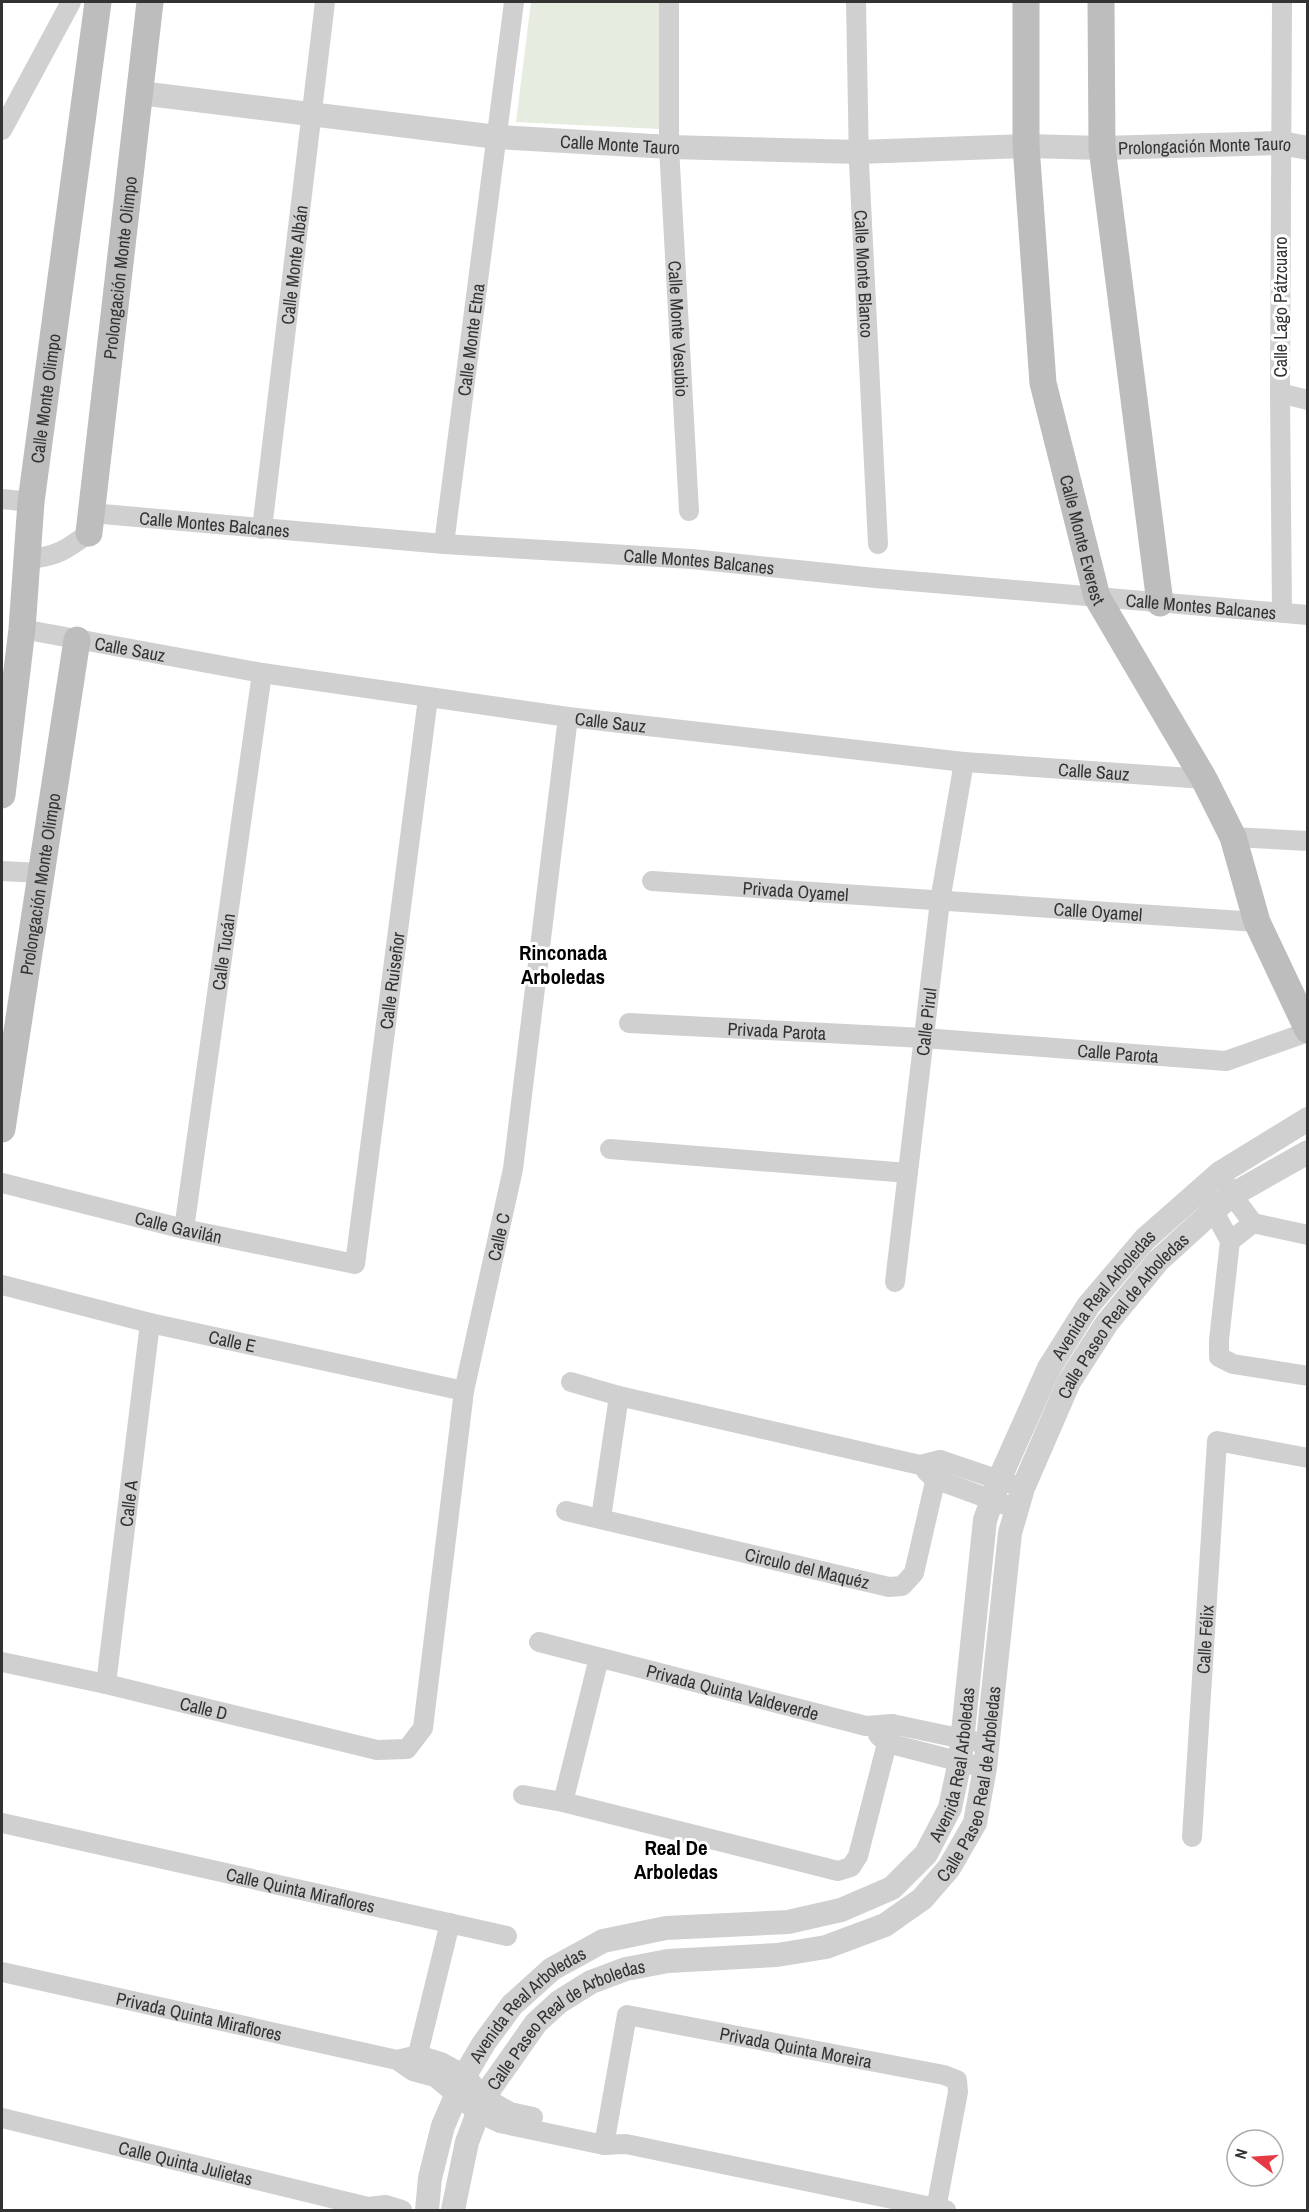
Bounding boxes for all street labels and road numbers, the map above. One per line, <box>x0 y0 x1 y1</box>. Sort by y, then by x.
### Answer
street label: Calle Monte Tauro <box>559 128 680 160</box>
street label: Prolongación Monte Tauro <box>1118 130 1294 160</box>
street label: Prolongación Monte Olimpo <box>97 175 142 361</box>
street label: Calle Monte Albán <box>274 204 313 326</box>
street label: Calle Monte Blanco <box>849 209 880 338</box>
street label: Calle Lago Pátzcuaro <box>1268 236 1293 378</box>
street label: Calle Monte Vesubio <box>663 260 695 397</box>
street label: Calle Monte Etna <box>451 282 490 398</box>
street label: Calle Monte Olimpo <box>24 332 66 465</box>
street label: Calle Monte Everest <box>1054 472 1111 610</box>
street label: Calle Montes Balcanes <box>138 505 291 543</box>
street label: Calle Montes Balcanes <box>623 542 776 580</box>
street label: Calle Montes Balcanes <box>1125 587 1277 625</box>
street label: Calle Sauz <box>93 630 168 668</box>
street label: Calle Sauz <box>574 705 647 738</box>
street label: Calle Sauz <box>1057 756 1130 786</box>
street label: Prolongación Monte Olimpo <box>13 791 66 977</box>
street label: Privada Oyamel <box>742 875 849 907</box>
street label: Calle Oyamel <box>1053 896 1143 927</box>
street label: Calle Tucán <box>205 912 241 992</box>
street label: Calle Ruiseñor <box>373 930 410 1031</box>
street label: Calle Pirul <box>909 986 942 1057</box>
street label: Privada Parota <box>727 1016 827 1046</box>
street label: Calle Parota <box>1077 1037 1160 1068</box>
street label: Calle Gavilán <box>132 1205 224 1249</box>
street label: Calle C <box>481 1210 515 1263</box>
street label: Avenida Real Arboledas <box>1045 1223 1160 1365</box>
street label: Calle Paseo Real de Arboledas <box>1051 1227 1194 1402</box>
street label: Calle E <box>206 1324 258 1358</box>
street label: Calle A <box>113 1478 143 1528</box>
street label: Circulo del Maquéz <box>743 1541 872 1595</box>
street label: Calle Félix <box>1190 1604 1219 1675</box>
street label: Privada Quinta Valdeverde <box>644 1658 822 1726</box>
street label: Calle Paseo Real de Arboledas <box>930 1685 1006 1887</box>
street label: Avenida Real Arboledas <box>922 1686 980 1847</box>
street label: Calle D <box>177 1690 230 1726</box>
street label: Calle Quinta Miraflores <box>224 1861 377 1919</box>
street label: Avenida Real Arboledas <box>462 1940 590 2068</box>
street label: Calle Paseo Real de Arboledas <box>480 1953 647 2095</box>
street label: Privada Quinta Miraflores <box>114 1985 284 2047</box>
street label: Privada Quinta Moreira <box>718 2020 874 2074</box>
street label: Calle Quinta Julietas <box>116 2134 255 2191</box>

